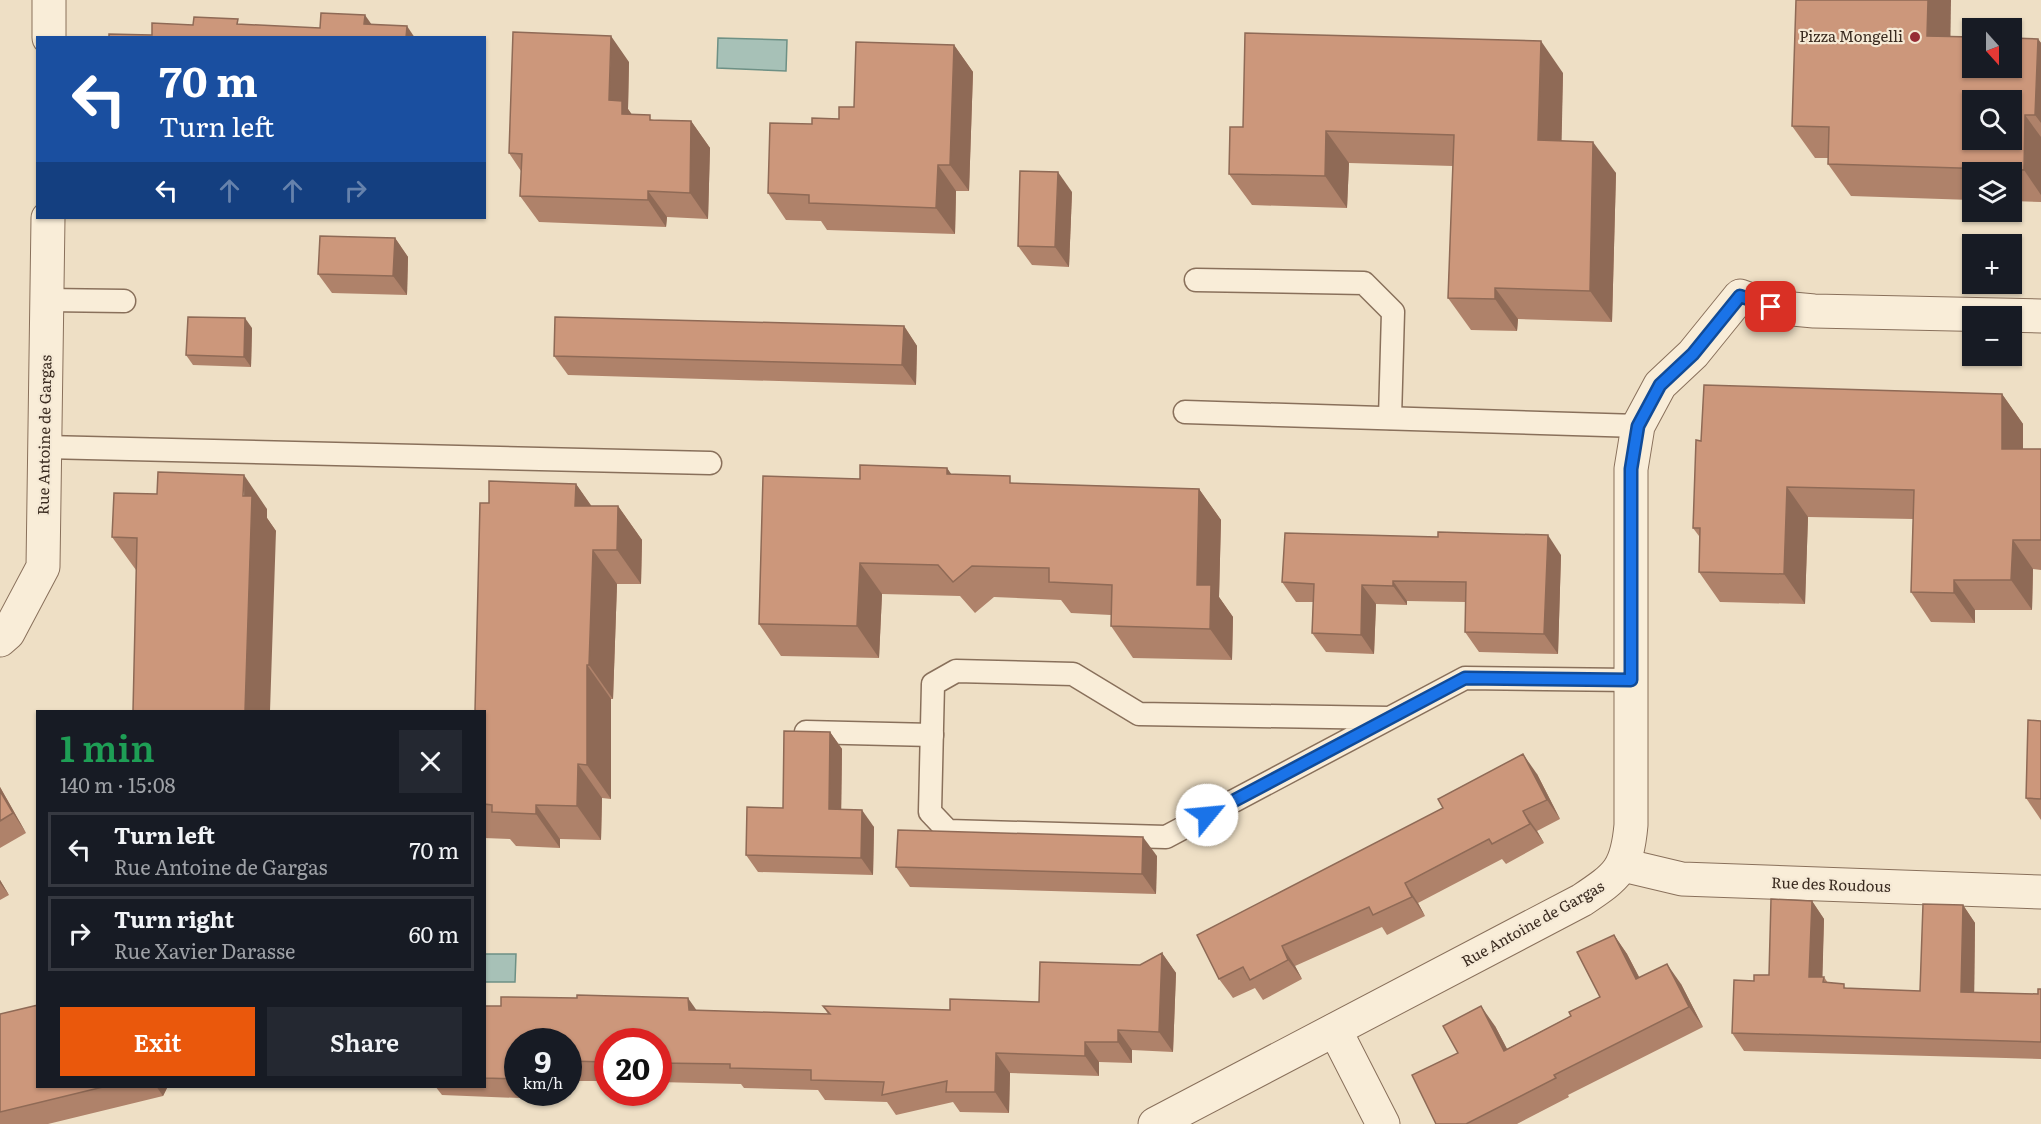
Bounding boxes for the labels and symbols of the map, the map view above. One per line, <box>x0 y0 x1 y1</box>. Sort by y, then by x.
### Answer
north arrow <box>1962 18 2022 78</box>
place label: Pizza Mongelli <box>1799 24 1903 47</box>
marker: Pizza Mongelli <box>1908 30 1922 44</box>
pin <box>1745 281 1796 332</box>
street label: Rue Antoine de Gargas <box>31 355 56 515</box>
position arrow <box>1175 783 1239 847</box>
street label: Rue des Roudous <box>1771 870 1891 897</box>
street label: Rue Antoine de Gargas <box>1457 874 1608 972</box>
speed limit sign: 20 <box>594 1028 672 1106</box>

